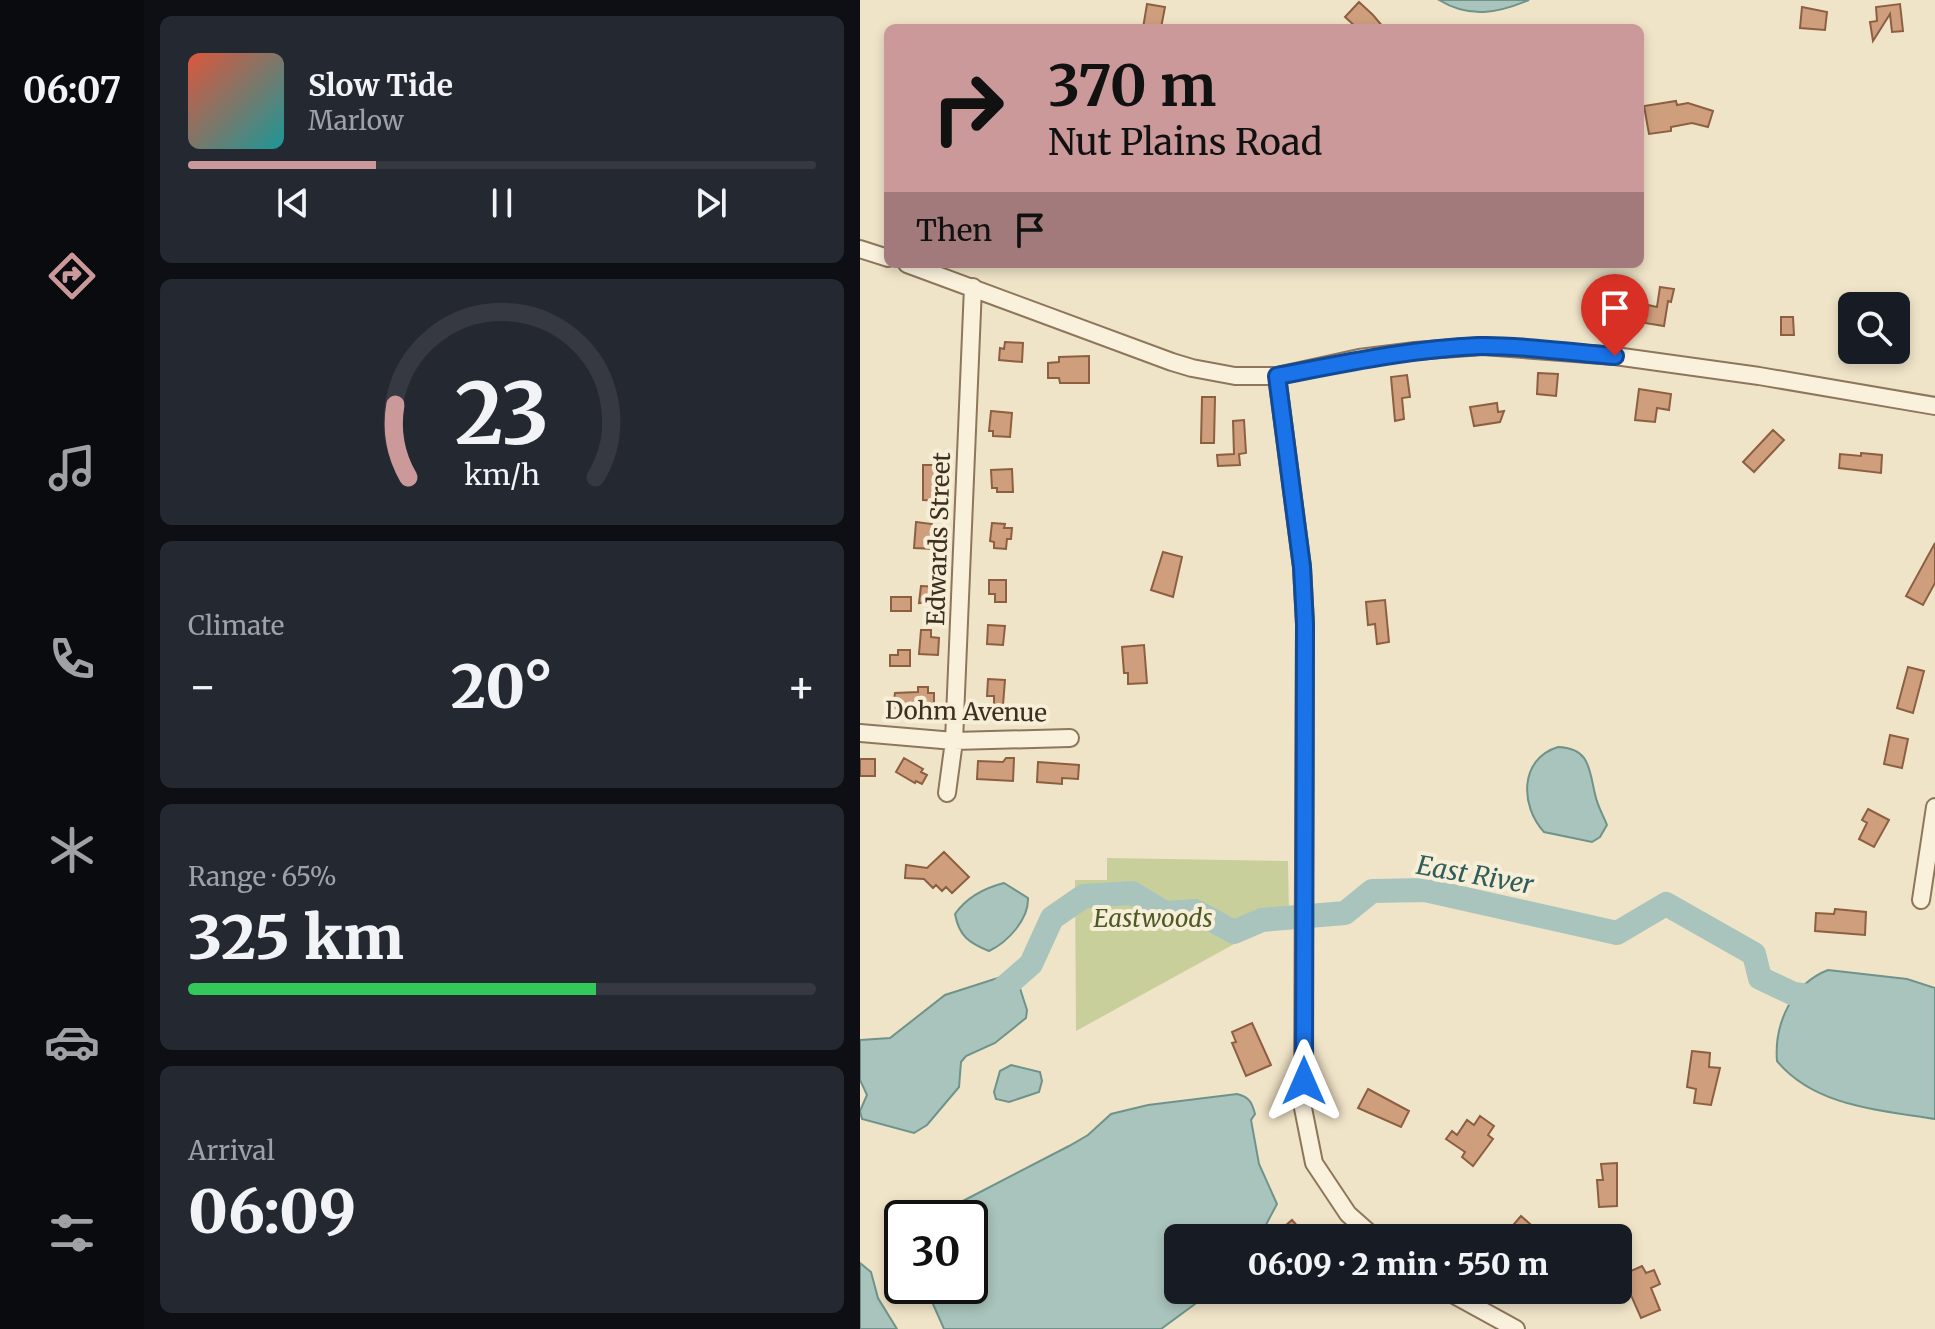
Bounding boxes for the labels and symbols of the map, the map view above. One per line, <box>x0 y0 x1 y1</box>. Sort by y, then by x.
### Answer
pin <box>1581 274 1649 356</box>
street label: Edwards Street <box>920 451 957 626</box>
street label: Dohm Avenue <box>885 695 1047 728</box>
water label: East River <box>1414 848 1537 901</box>
park label: Eastwoods <box>1093 903 1213 934</box>
position arrow <box>1262 1039 1346 1123</box>
speed limit sign: 30 <box>884 1200 988 1304</box>

